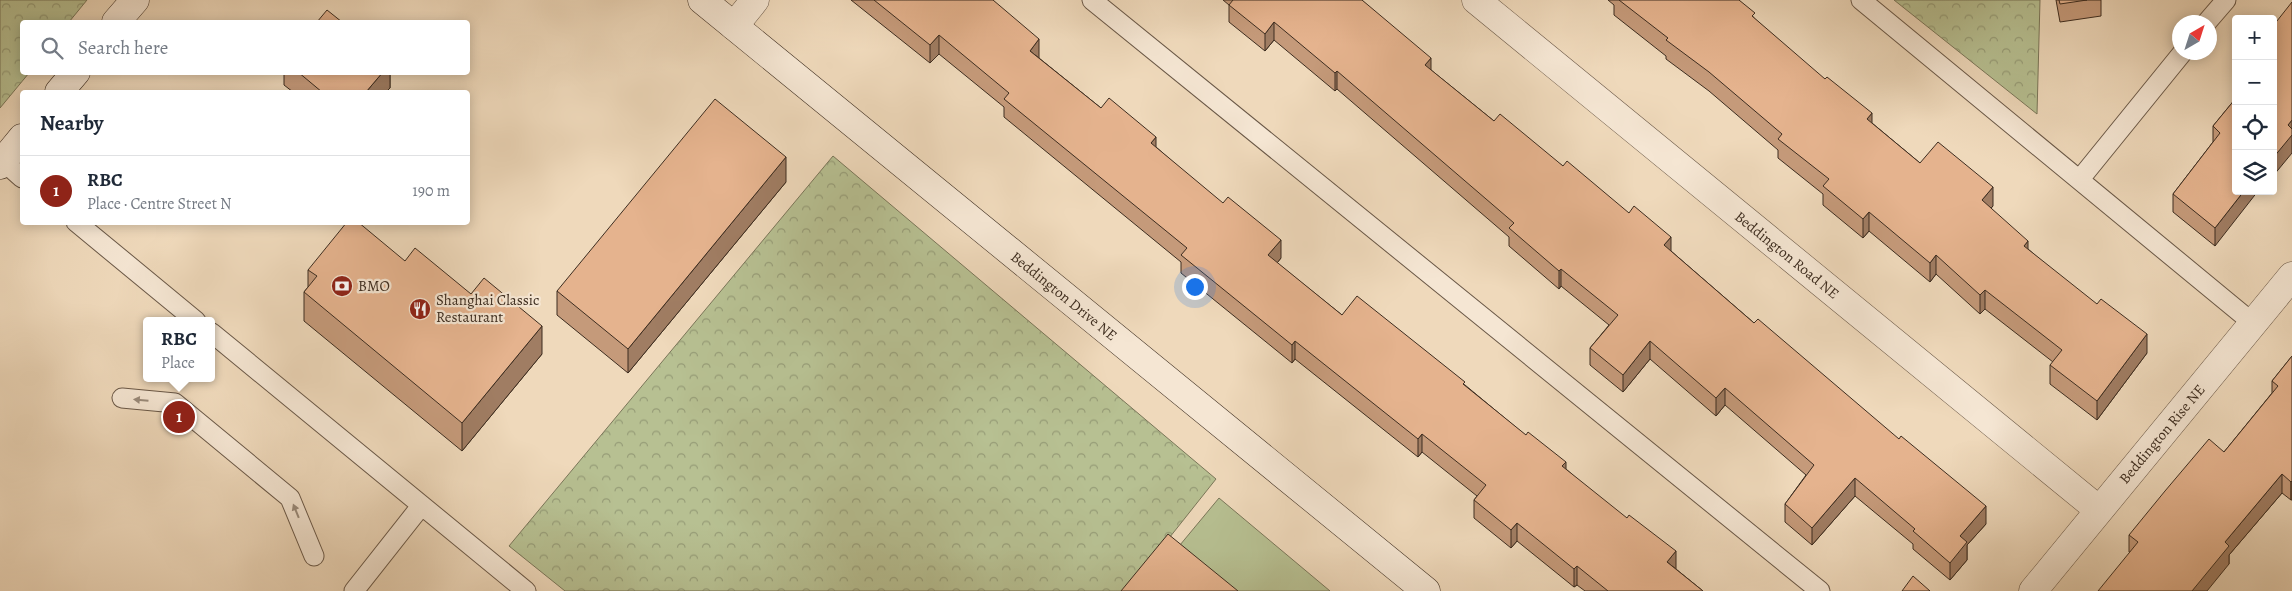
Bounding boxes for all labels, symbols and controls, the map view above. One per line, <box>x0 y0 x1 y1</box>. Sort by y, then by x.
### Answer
north arrow <box>2172 15 2217 60</box>
map controls <box>2232 15 2277 195</box>
button: + <box>2232 15 2277 60</box>
search box <box>20 20 470 75</box>
icon: search <box>38 34 66 62</box>
text: Search here <box>78 35 168 61</box>
button: − <box>2232 60 2277 105</box>
button: locate <box>2232 105 2277 150</box>
text: Nearby <box>40 109 103 137</box>
button: layers <box>2232 150 2277 195</box>
text: RBC <box>87 167 123 193</box>
text: 1 <box>53 180 59 202</box>
text: 190 m <box>412 180 450 202</box>
text: Place · Centre Street N <box>87 193 232 215</box>
street label: Beddington Road NE <box>1731 207 1843 303</box>
street label: Beddington Drive NE <box>1007 247 1121 345</box>
bank icon: BMO <box>330 274 354 298</box>
your location <box>1182 274 1208 300</box>
place label: BMO <box>358 276 390 296</box>
place label: Shanghai Classic Restaurant <box>436 290 539 327</box>
restaurant icon: Shanghai Classic Restaurant <box>408 297 432 321</box>
popup <box>143 317 215 382</box>
text: RBC <box>161 326 197 352</box>
text: Place <box>161 352 195 374</box>
street label: Beddington Rise NE <box>2115 380 2209 488</box>
one-way arrow <box>133 395 149 403</box>
pin: 1 <box>163 398 195 436</box>
one-way arrow <box>291 504 299 518</box>

